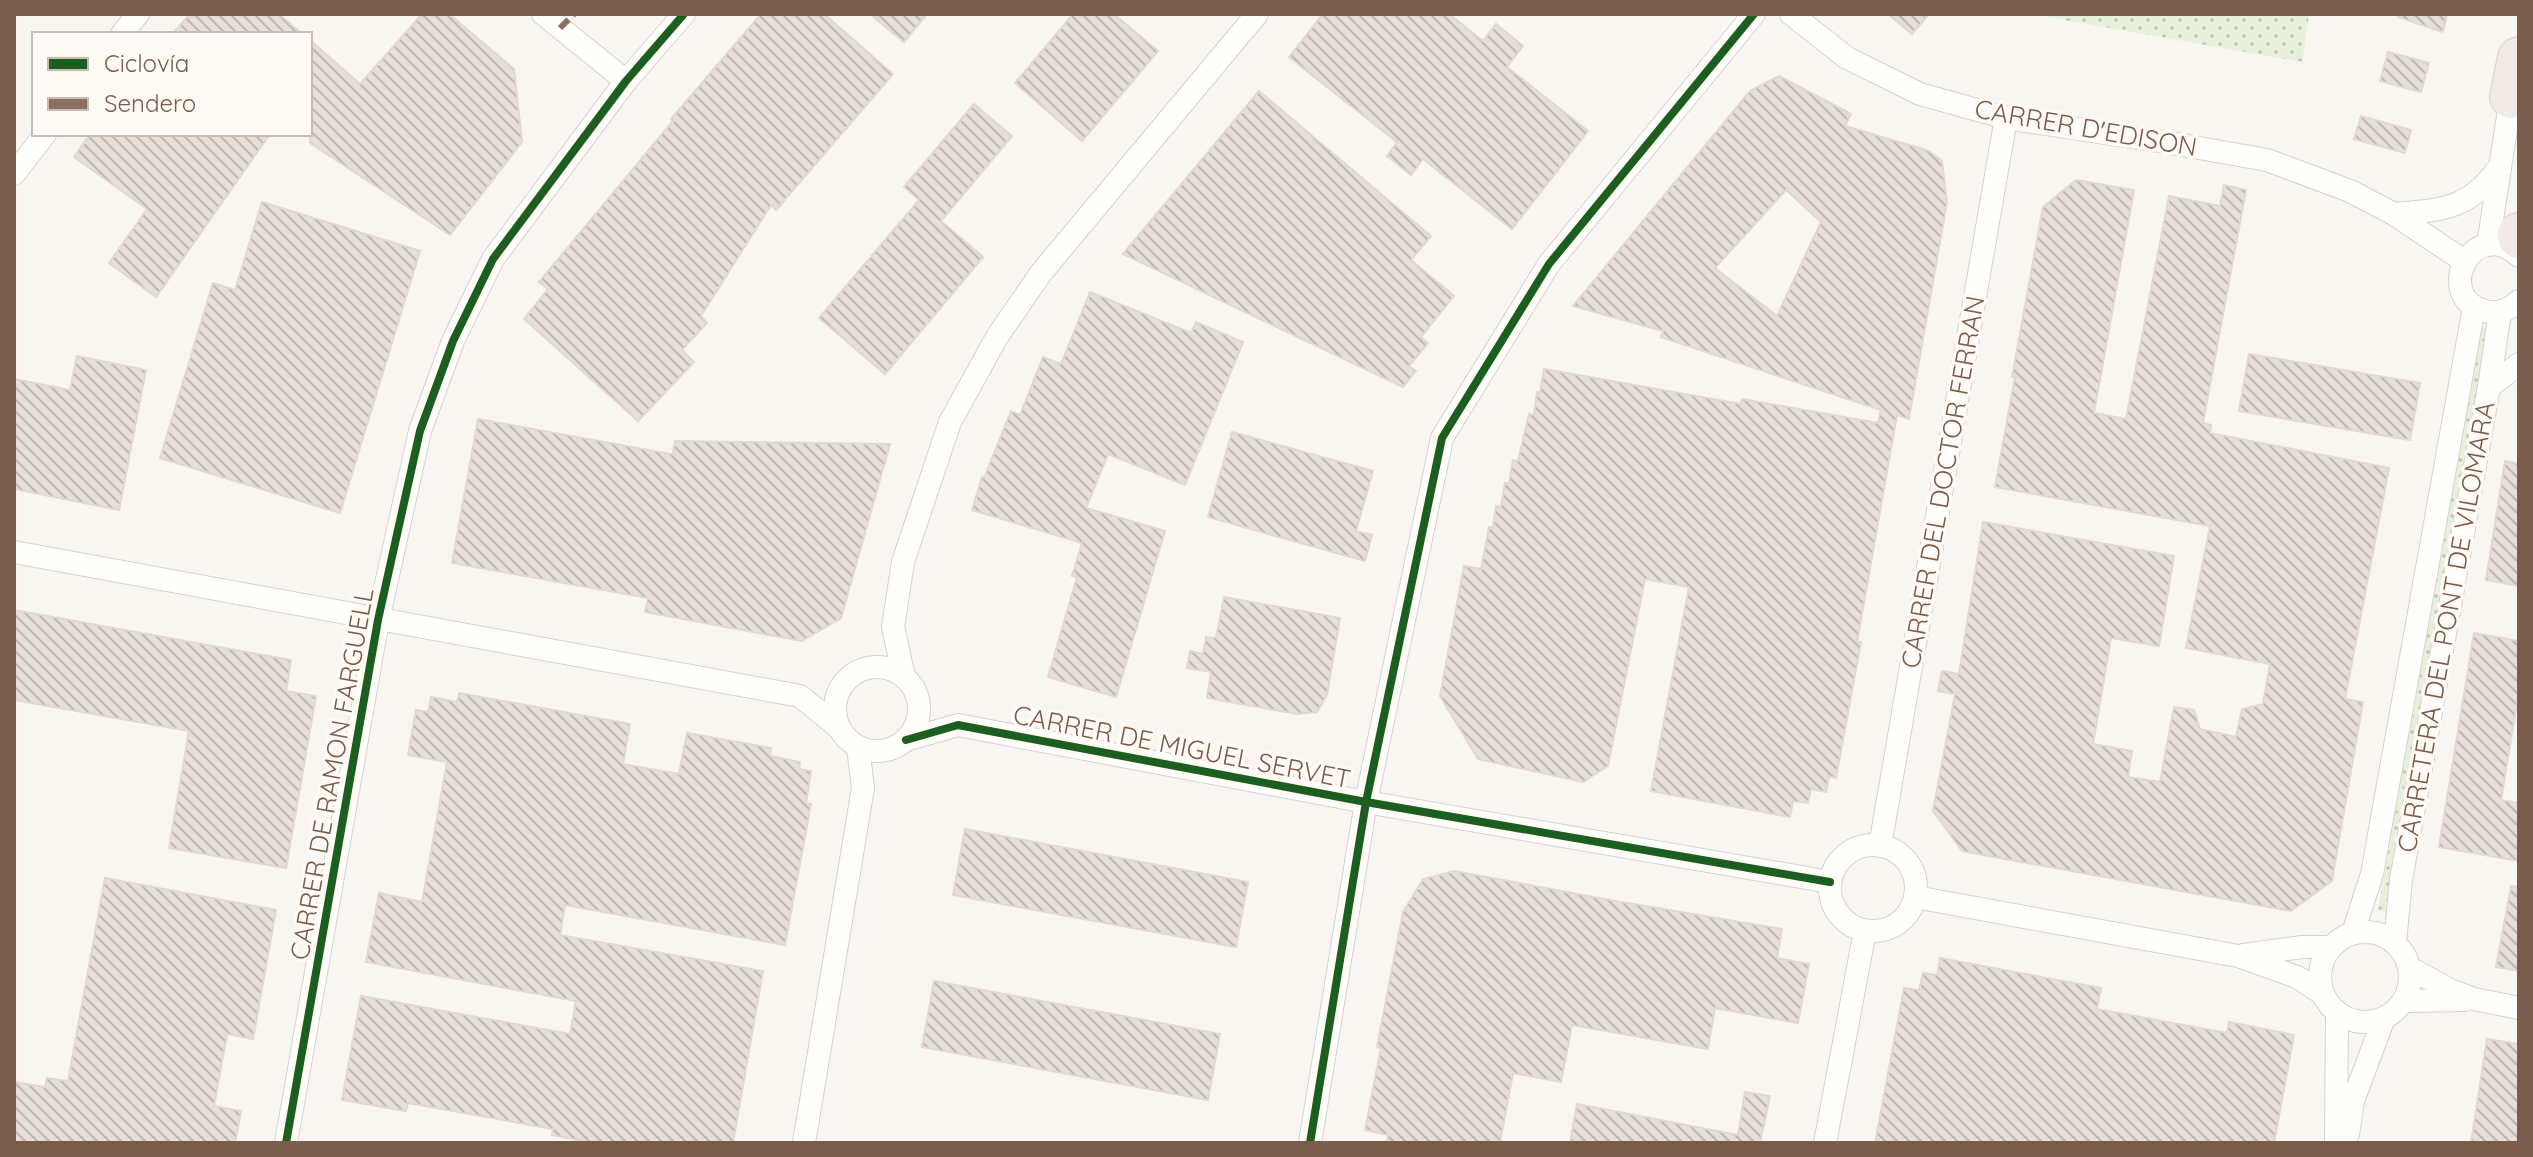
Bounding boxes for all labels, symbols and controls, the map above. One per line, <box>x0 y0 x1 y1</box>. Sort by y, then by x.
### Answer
legend <box>32 32 312 136</box>
text: Ciclovía <box>104 48 189 78</box>
text: Sendero <box>104 88 196 118</box>
street label: CARRER D'EDISON <box>1972 92 2200 163</box>
street label: CARRER DEL DOCTOR FERRAN <box>1893 293 1992 671</box>
street label: CARRETERA DEL PONT DE VILOMARA <box>2390 399 2501 855</box>
street label: CARRER DE RAMON FARGUELL <box>283 585 381 962</box>
street label: CARRER DE MIGUEL SERVET <box>1011 698 1354 795</box>

